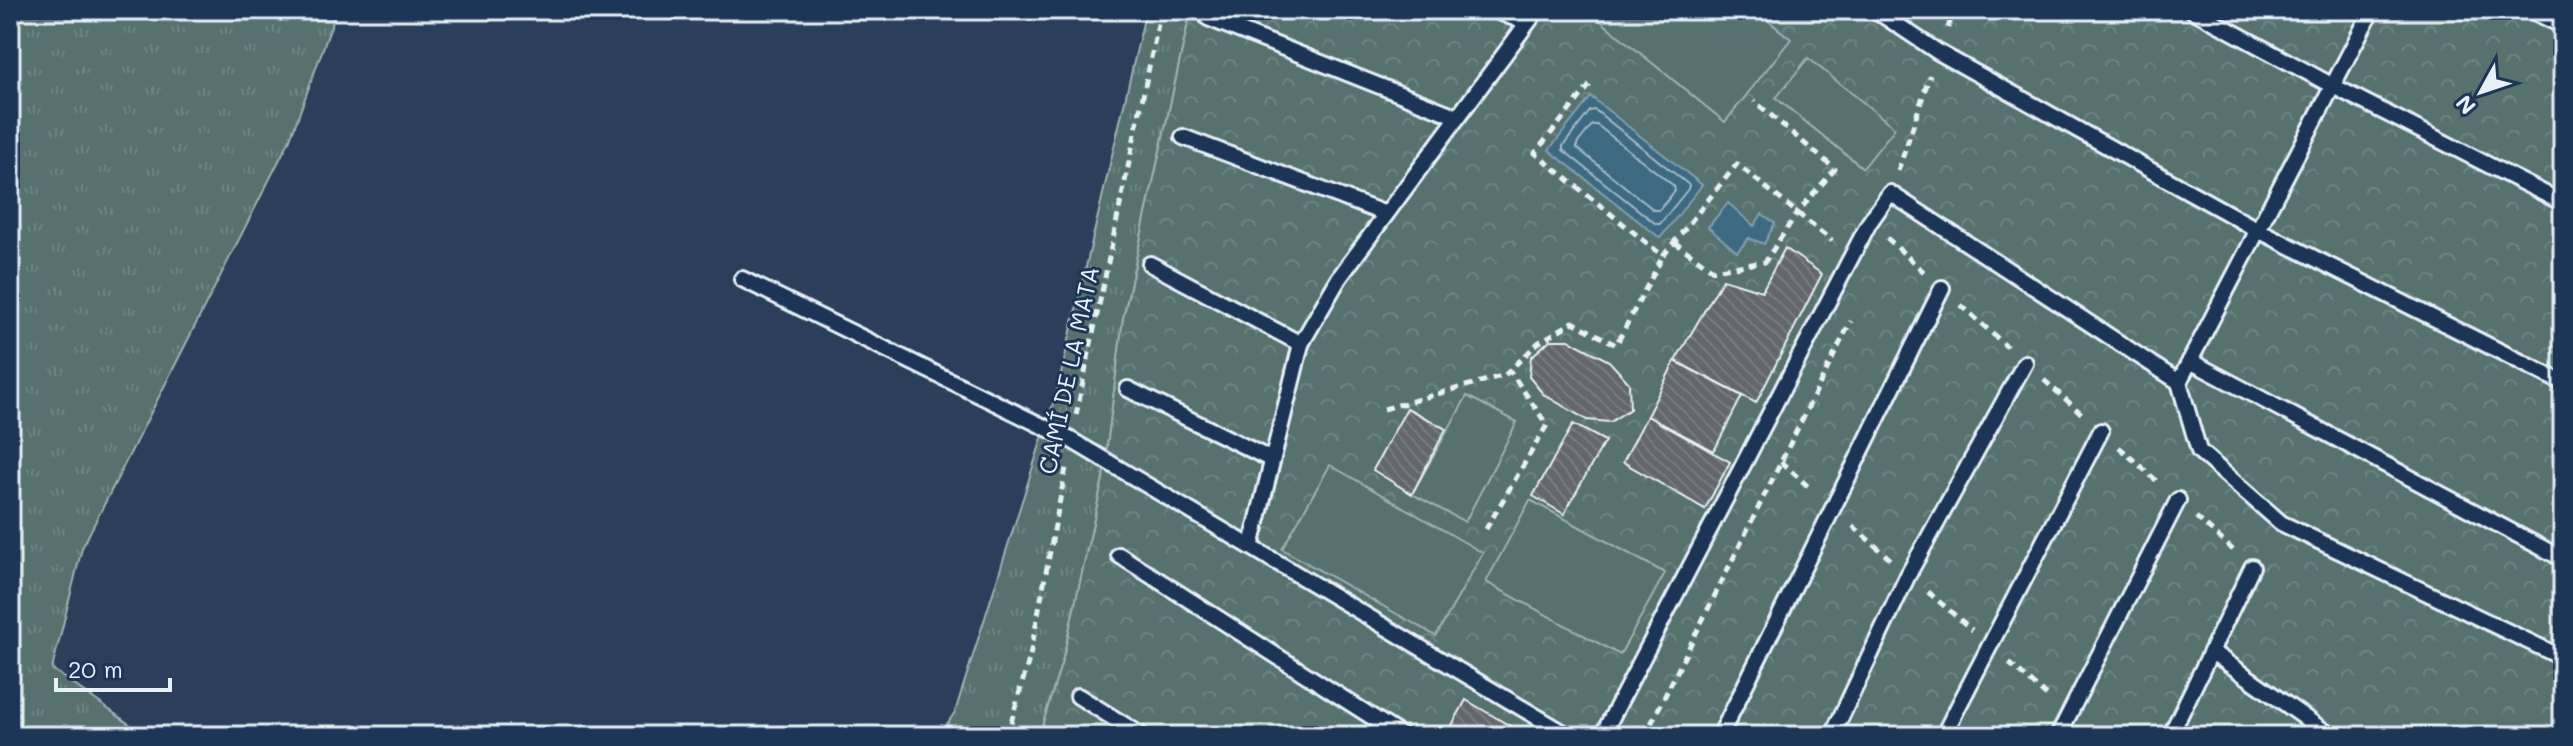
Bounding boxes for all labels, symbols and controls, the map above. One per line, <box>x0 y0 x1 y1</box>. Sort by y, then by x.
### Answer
north arrow <box>2441 52 2521 132</box>
text: N <box>2449 89 2482 121</box>
street label: CAMÍ DE LA MATA <box>1031 263 1105 477</box>
scale bar <box>56 642 170 692</box>
text: 20 m <box>68 653 123 684</box>

